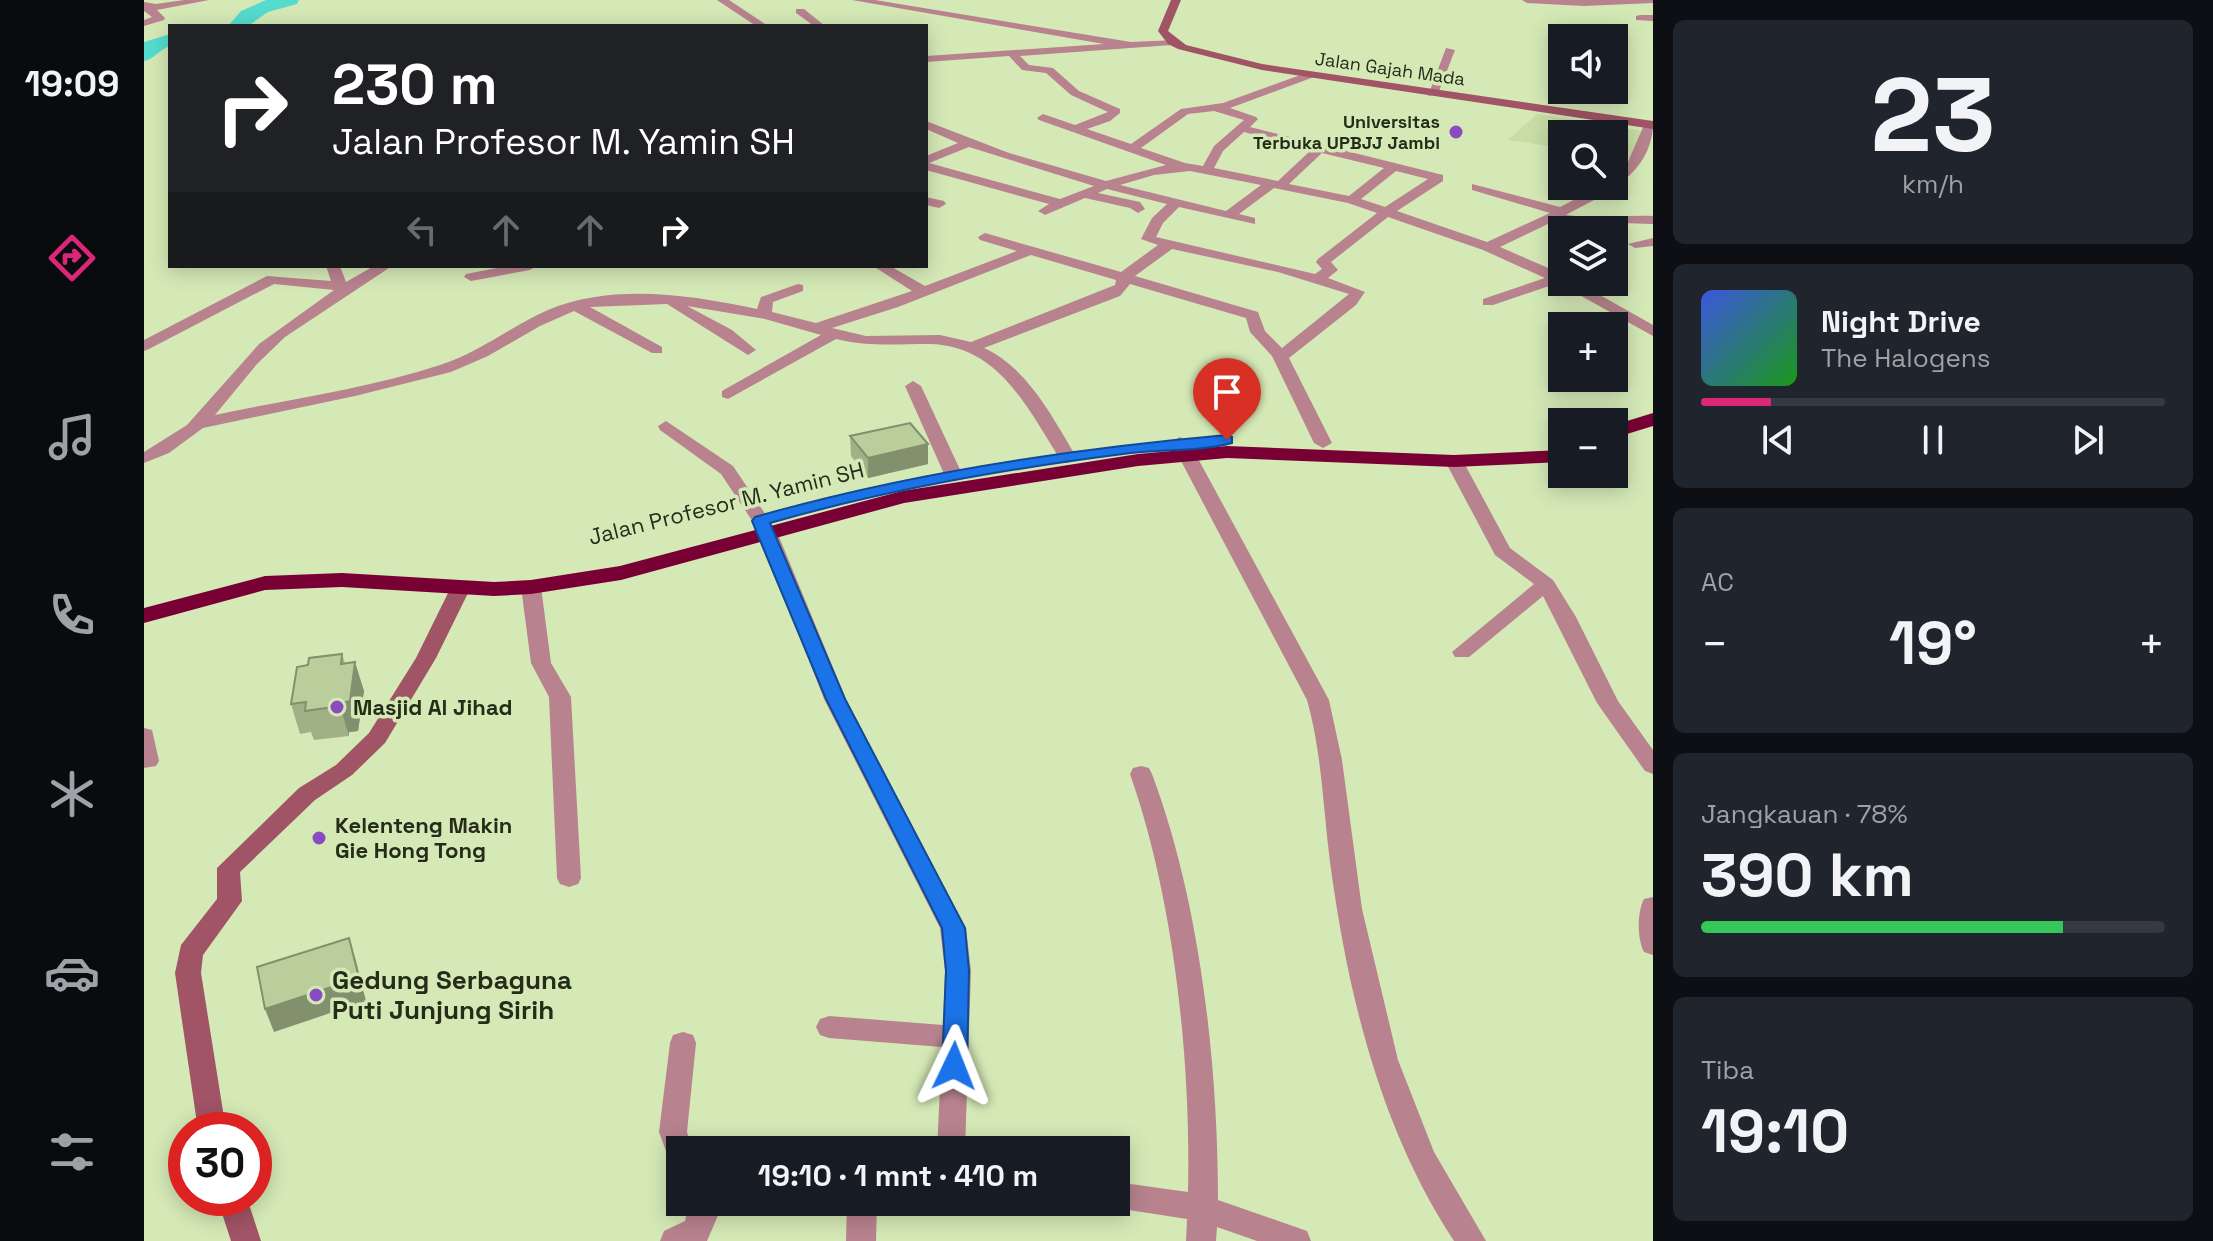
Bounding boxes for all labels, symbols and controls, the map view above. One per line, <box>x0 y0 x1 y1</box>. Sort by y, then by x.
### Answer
map controls <box>1548 24 1628 488</box>
button: sound <box>1548 24 1628 104</box>
street label: Jalan Gajah Mada <box>1314 47 1467 90</box>
text: 230 m <box>332 49 498 120</box>
text: 23 <box>1870 49 1996 181</box>
icon: right <box>200 56 304 160</box>
text: 19:09 <box>25 61 119 107</box>
place label: Universitas Terbuka UPBJJ Jambi <box>1253 110 1440 154</box>
text: Jalan Profesor M. Yamin SH <box>332 119 795 165</box>
button: search <box>1548 120 1628 200</box>
marker: Universitas Terbuka UPBJJ Jambi <box>1447 123 1465 141</box>
text: km/h <box>1902 167 1964 201</box>
icon: left <box>400 208 444 252</box>
icon: ahead <box>484 208 528 252</box>
icon: ahead <box>568 208 612 252</box>
icon: right <box>652 208 696 252</box>
button: layers <box>1548 216 1628 296</box>
icon: directions <box>44 230 100 286</box>
text: Night Drive <box>1821 302 1981 341</box>
button: + <box>1548 312 1628 392</box>
text: The Halogens <box>1821 341 1990 375</box>
pin <box>1193 358 1261 440</box>
icon: arrive <box>1205 370 1249 414</box>
button: − <box>1548 408 1628 488</box>
icon: music <box>44 409 100 465</box>
icon: previous <box>1756 418 1800 462</box>
icon: pause <box>1911 418 1955 462</box>
icon: next <box>2066 418 2110 462</box>
street label: Jalan Profesor M. Yamin SH <box>585 455 867 551</box>
text: AC <box>1701 565 1734 599</box>
icon: phone <box>44 587 100 643</box>
text: 19° <box>1889 605 1977 682</box>
text: − <box>1701 616 1728 672</box>
text: + <box>2138 616 2165 672</box>
place label: Masjid Al Jihad <box>353 693 512 721</box>
marker: Masjid Al Jihad <box>328 698 346 716</box>
icon: climate <box>44 766 100 822</box>
text: Jangkauan · 78% <box>1701 797 1908 831</box>
place label: Kelenteng Makin Gie Hong Tong <box>335 811 512 864</box>
marker: Kelenteng Makin Gie Hong Tong <box>310 829 328 847</box>
text: 390 km <box>1701 837 1914 914</box>
icon: car <box>44 945 100 1001</box>
place label: Gedung Serbaguna Puti Junjung Sirih <box>332 963 572 1027</box>
marker: Gedung Serbaguna Puti Junjung Sirih <box>307 986 325 1004</box>
position arrow <box>912 1024 996 1108</box>
text: Tiba <box>1701 1053 1754 1087</box>
text: 19:10 <box>1701 1093 1849 1170</box>
speed limit sign: 30 <box>168 1112 272 1216</box>
icon: filters <box>44 1124 100 1180</box>
text: 19:10 · 1 mnt · 410 m <box>758 1156 1038 1195</box>

